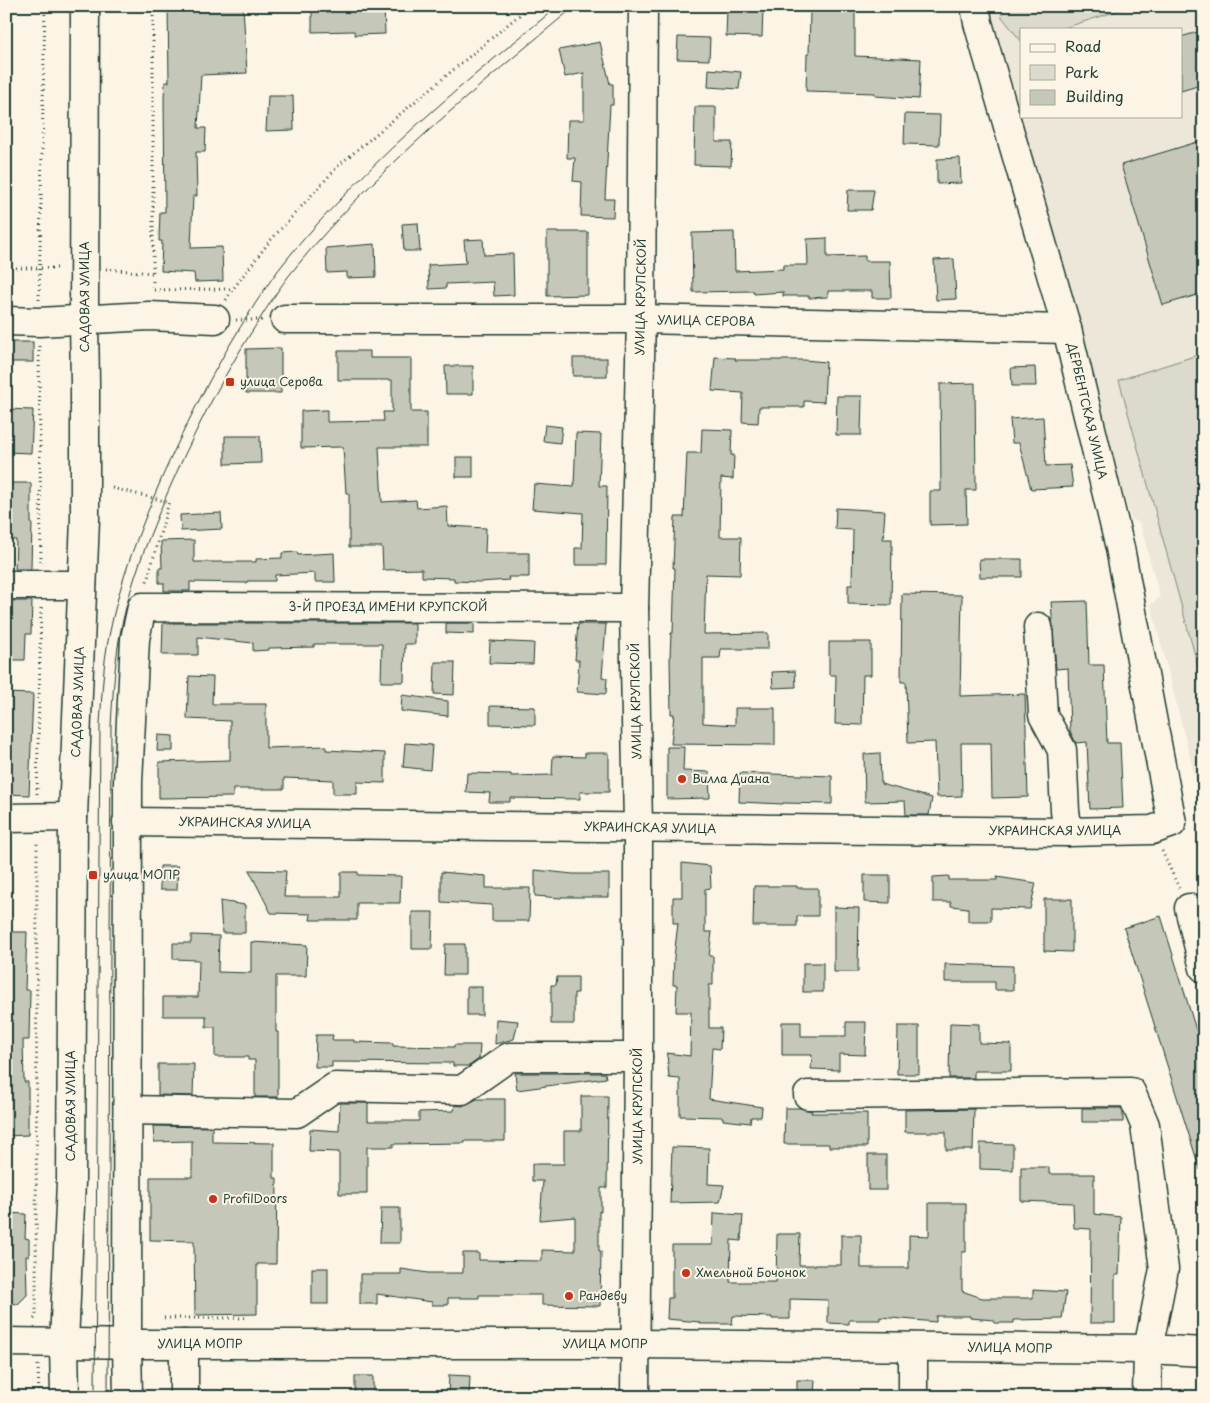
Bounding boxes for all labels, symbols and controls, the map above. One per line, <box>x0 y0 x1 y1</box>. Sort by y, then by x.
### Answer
legend <box>1020 28 1182 118</box>
text: Road <box>1065 34 1101 57</box>
text: Park <box>1065 60 1099 83</box>
text: Building <box>1065 84 1124 107</box>
street label: УЛИЦА КРУПСКОЙ <box>630 239 650 355</box>
street label: САДОВАЯ УЛИЦА <box>75 241 93 353</box>
street label: УЛИЦА СЕРОВА <box>657 310 755 330</box>
street label: ДЕРБЕНТСКАЯ УЛИЦА <box>1063 340 1112 481</box>
place label: улица Серова <box>240 372 323 390</box>
marker: улица Серова <box>224 376 236 388</box>
street label: 3-Й ПРОЕЗД ИМЕНИ КРУПСКОЙ <box>288 597 488 615</box>
street label: УЛИЦА КРУПСКОЙ <box>625 643 645 759</box>
street label: САДОВАЯ УЛИЦА <box>66 646 88 758</box>
place label: Вилла Диана <box>692 769 770 787</box>
marker: Вилла Диана <box>676 773 688 785</box>
street label: УКРАИНСКАЯ УЛИЦА <box>179 812 311 832</box>
street label: УКРАИНСКАЯ УЛИЦА <box>584 817 716 837</box>
street label: УКРАИНСКАЯ УЛИЦА <box>989 821 1121 839</box>
place label: улица МОПР <box>103 865 180 883</box>
marker: улица МОПР <box>87 869 99 881</box>
street label: УЛИЦА КРУПСКОЙ <box>628 1048 646 1164</box>
street label: САДОВАЯ УЛИЦА <box>61 1050 79 1162</box>
place label: ProfilDoors <box>223 1189 288 1207</box>
marker: ProfilDoors <box>207 1193 219 1205</box>
place label: Хмельной Бочонок <box>696 1263 807 1281</box>
marker: Хмельной Бочонок <box>680 1267 692 1279</box>
place label: Рандеву <box>579 1286 627 1304</box>
marker: Рандеву <box>563 1290 575 1302</box>
street label: УЛИЦА МОПР <box>158 1334 243 1352</box>
street label: УЛИЦА МОПР <box>563 1334 648 1352</box>
street label: УЛИЦА МОПР <box>967 1337 1053 1357</box>

